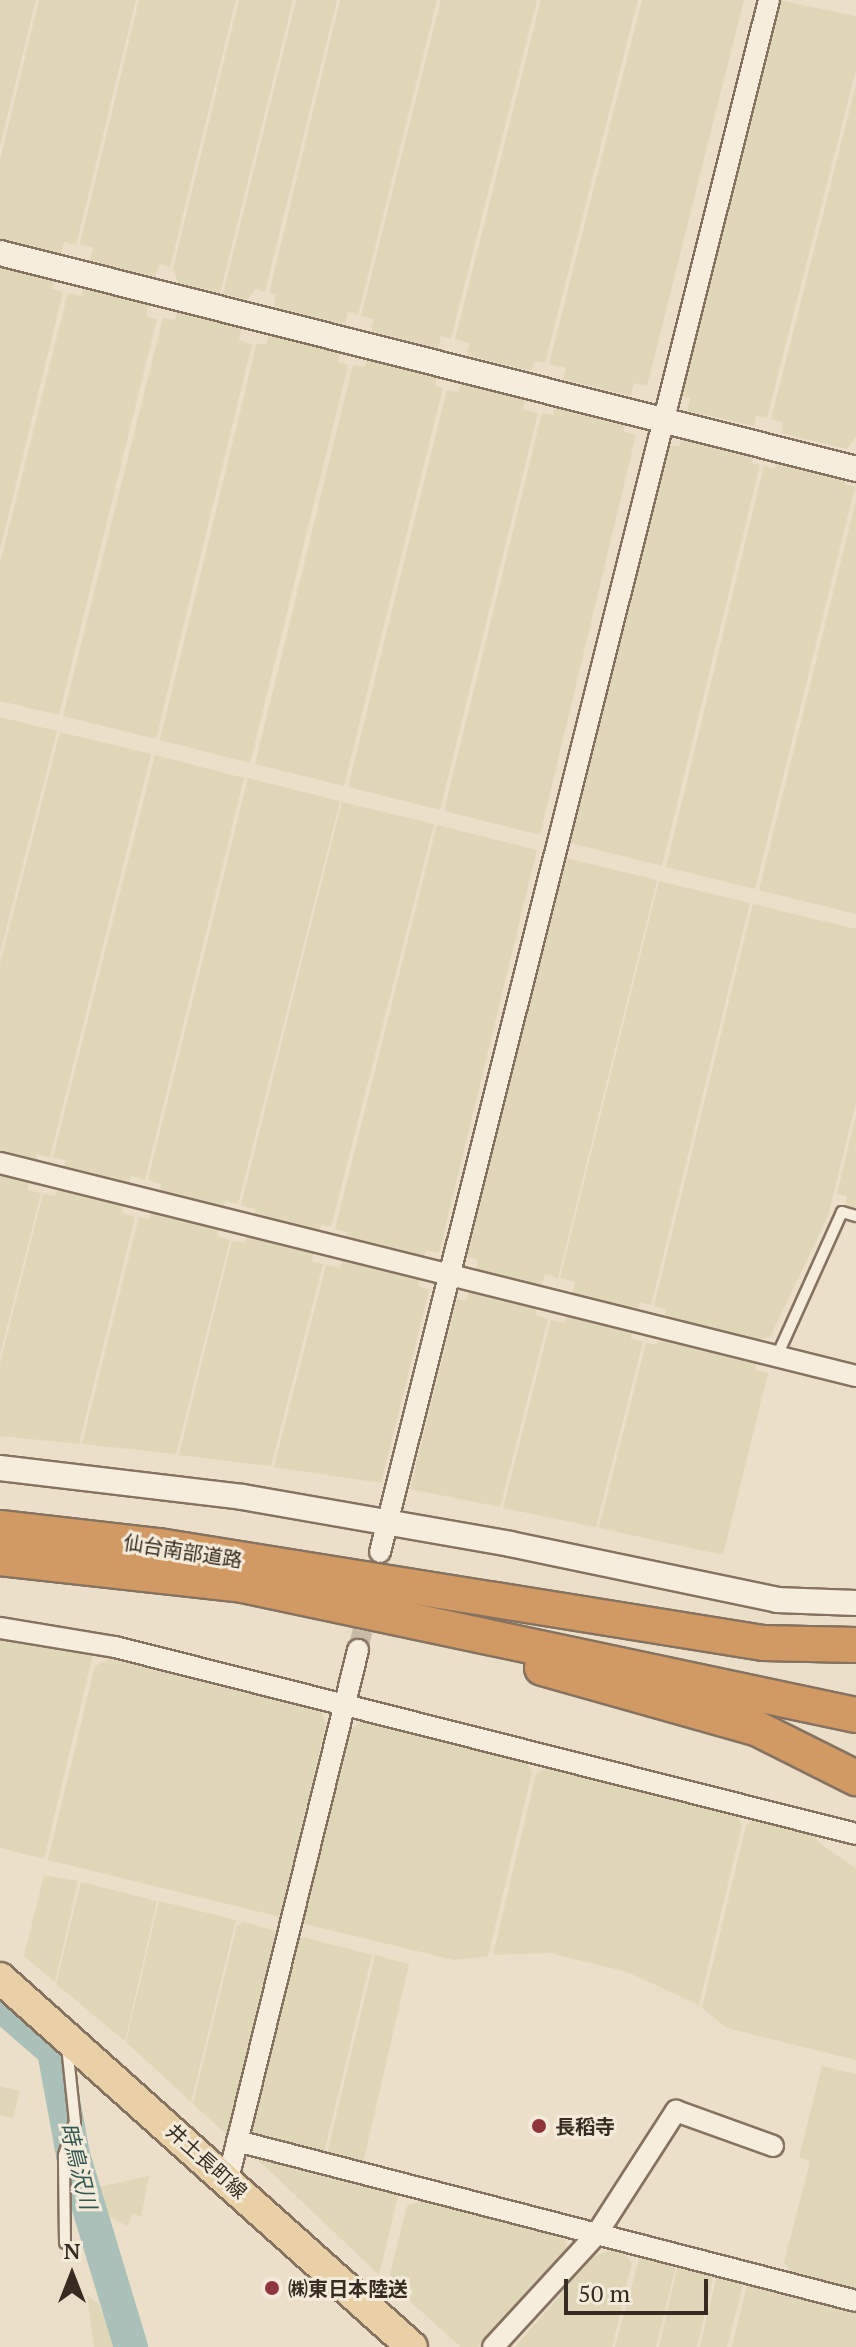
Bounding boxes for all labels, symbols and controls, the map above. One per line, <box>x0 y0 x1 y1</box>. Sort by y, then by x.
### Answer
street label: 仙台南部道路 <box>122 1530 244 1572</box>
place label: 長稻寺 <box>555 2114 615 2138</box>
marker: 長稻寺 <box>530 2117 548 2135</box>
street label: 井土長町線 <box>162 2119 252 2203</box>
water label: 時鳥沢川 <box>56 2120 102 2212</box>
north arrow <box>32 2235 112 2315</box>
text: N <box>64 2236 80 2265</box>
scale bar <box>568 2263 712 2313</box>
place label: ㈱東日本陸送 <box>288 2276 408 2300</box>
text: 50 m <box>578 2277 630 2309</box>
marker: ㈱東日本陸送 <box>263 2279 281 2297</box>

